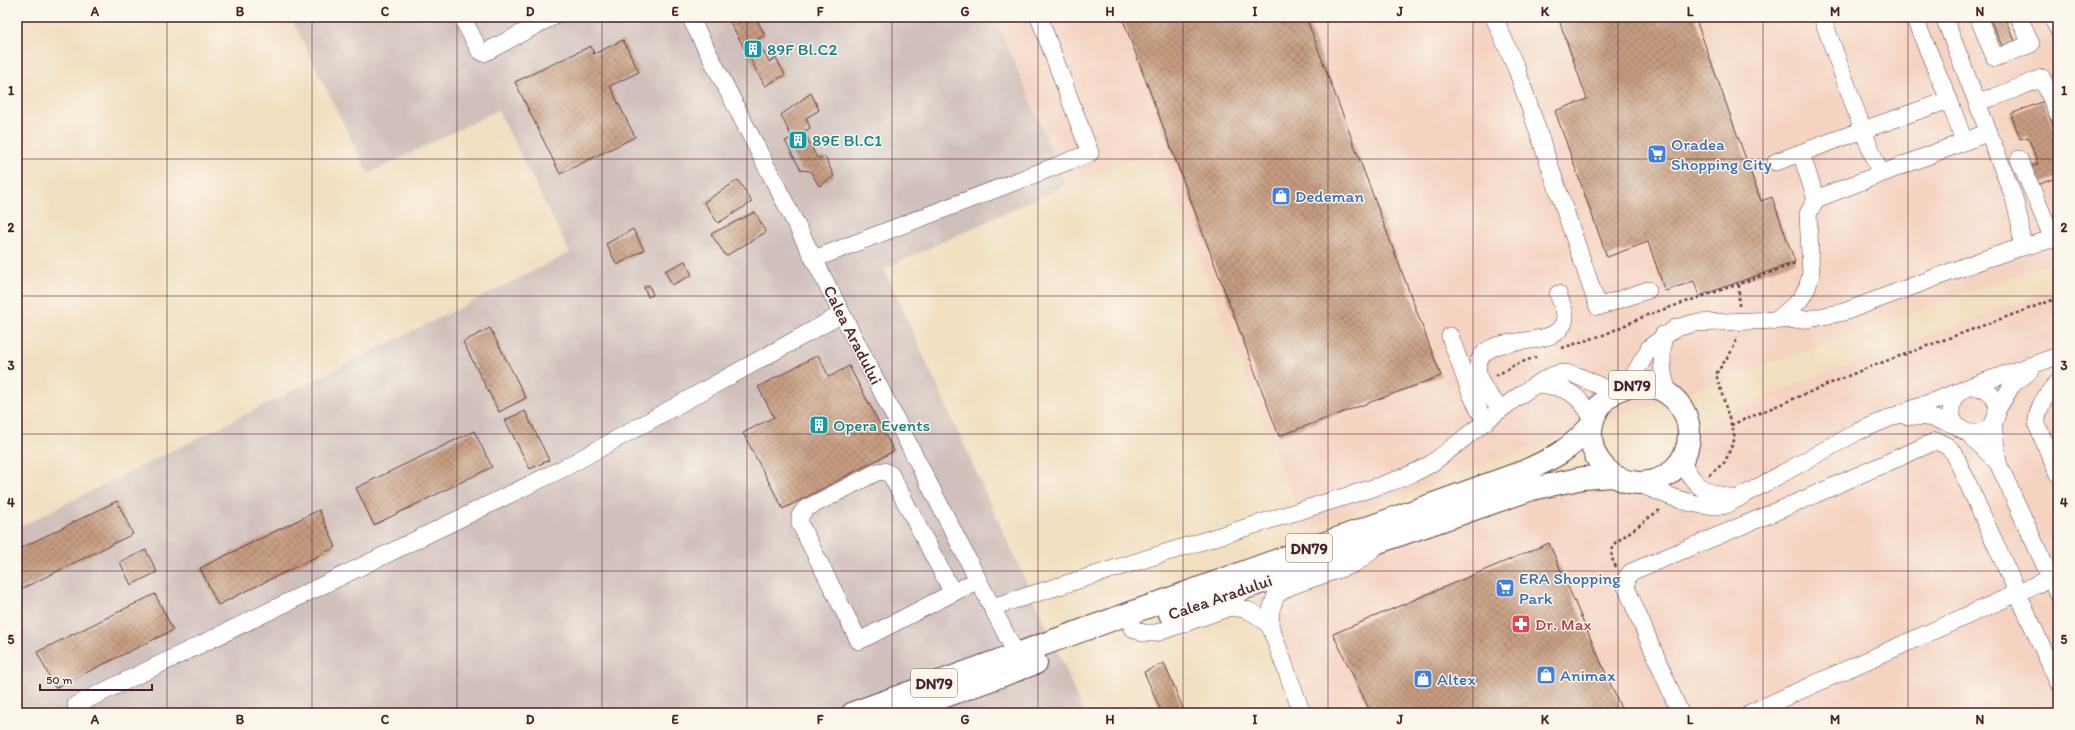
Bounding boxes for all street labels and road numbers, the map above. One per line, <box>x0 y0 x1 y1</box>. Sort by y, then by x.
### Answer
street label: Calea Aradului <box>819 282 887 388</box>
road number: DN79 <box>1609 371 1655 399</box>
road number: DN79 <box>1286 534 1332 562</box>
street label: Calea Aradului <box>1165 570 1275 624</box>
road number: DN79 <box>911 669 957 697</box>

